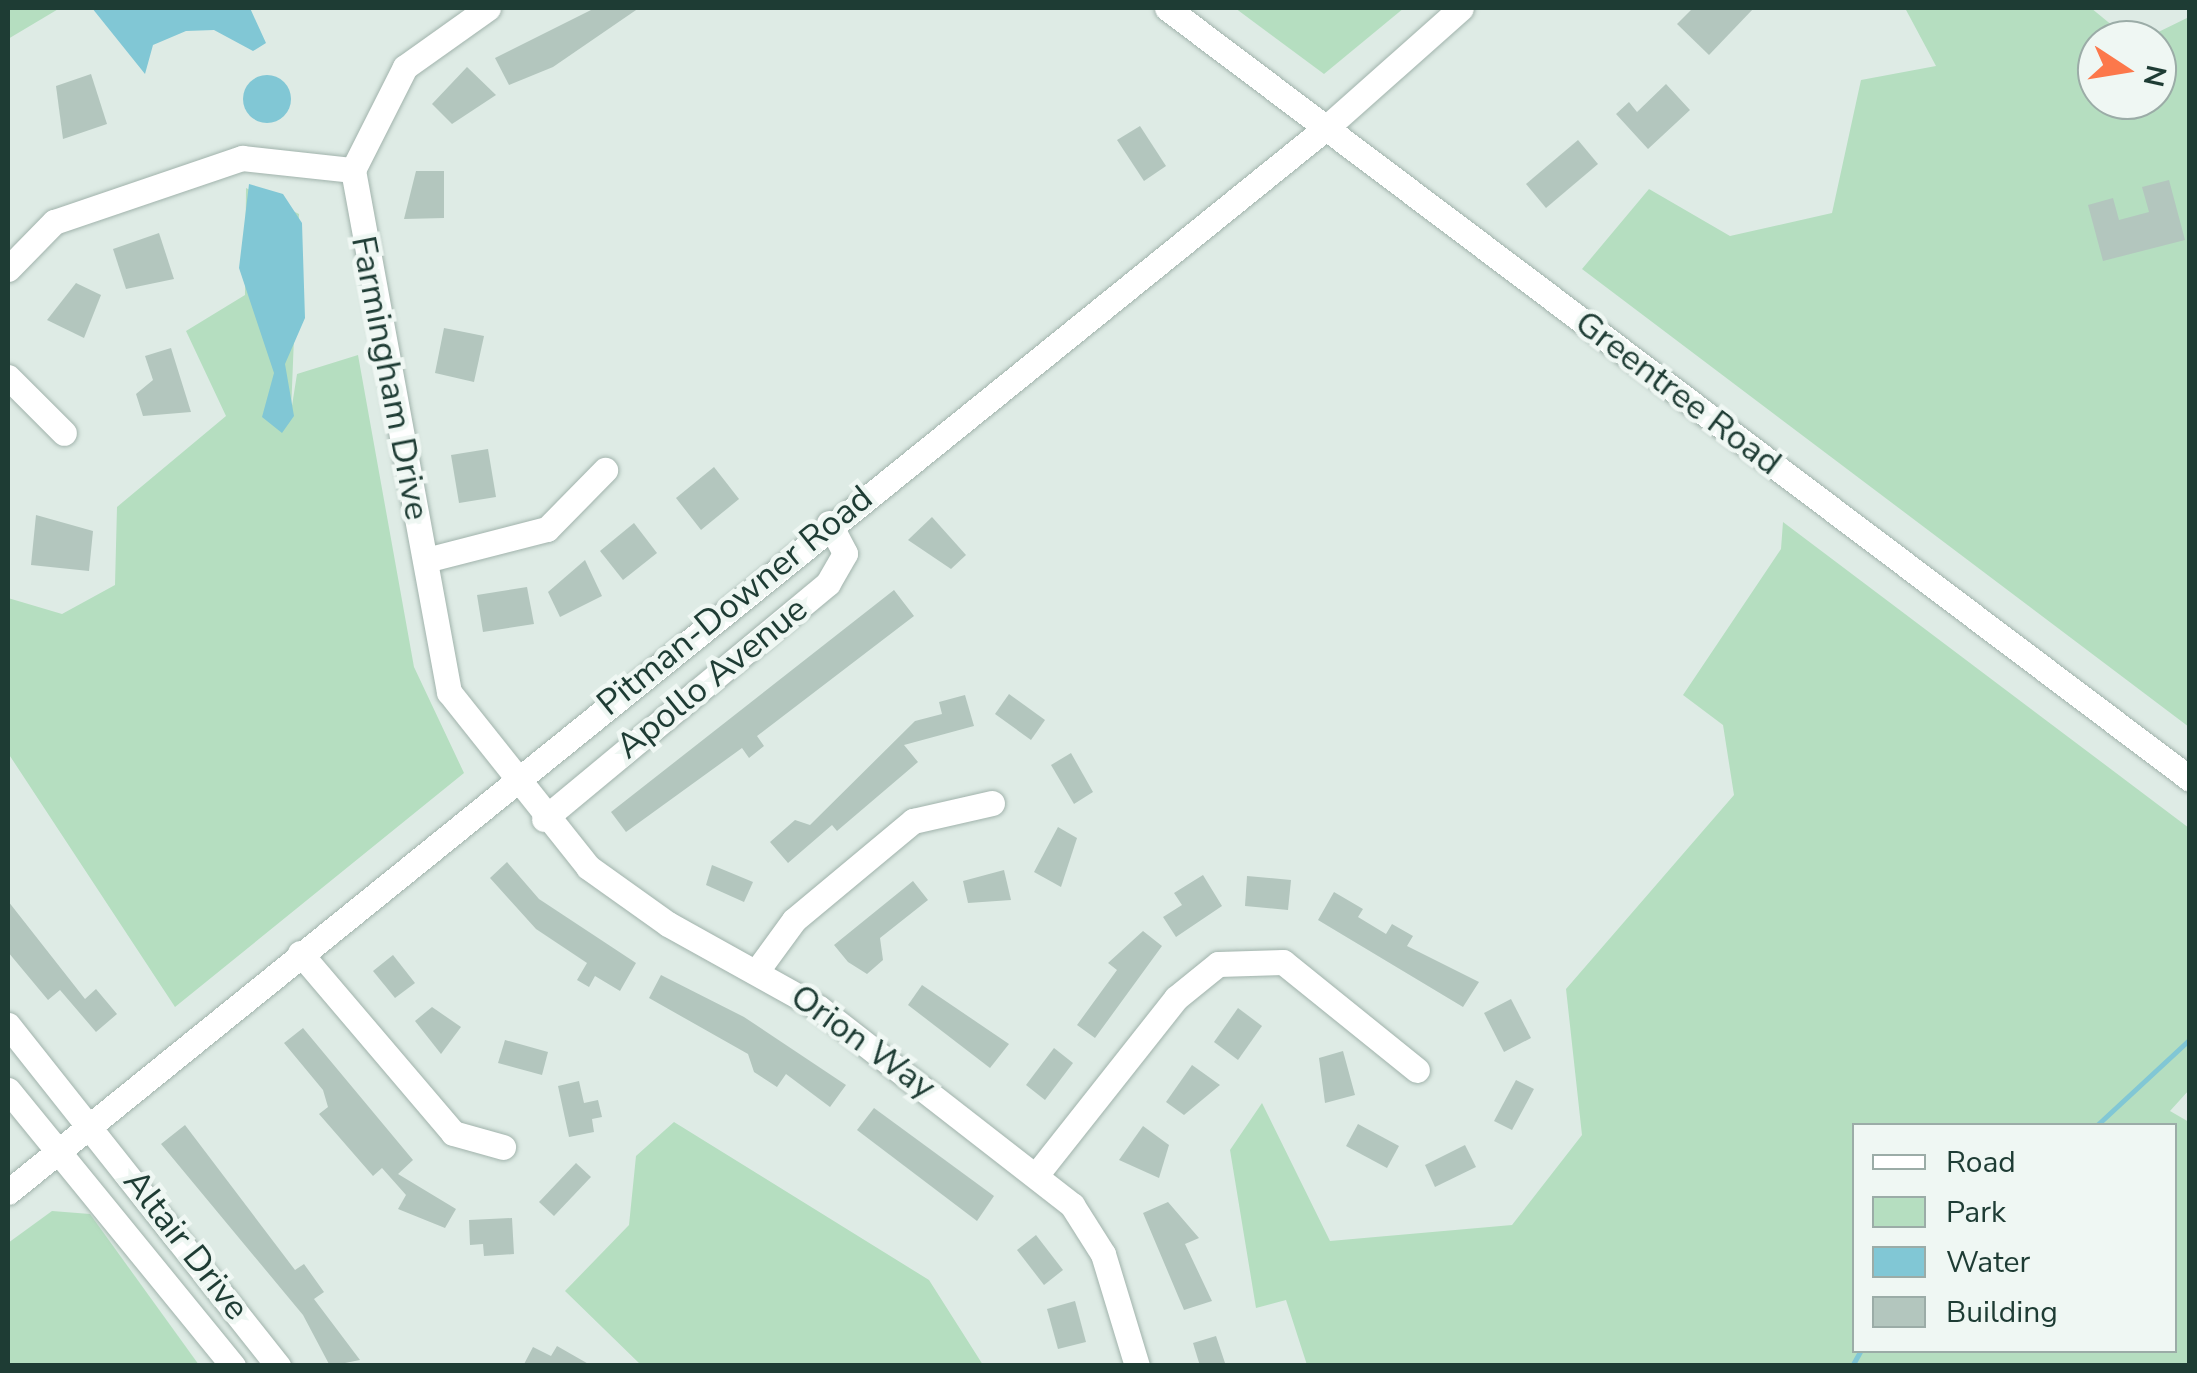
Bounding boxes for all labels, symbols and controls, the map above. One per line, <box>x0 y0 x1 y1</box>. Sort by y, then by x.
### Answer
north arrow <box>2077 20 2177 120</box>
text: N <box>2134 62 2175 90</box>
street label: Farmingham Drive <box>342 232 438 524</box>
street label: Greentree Road <box>1567 302 1789 484</box>
street label: Pitman-Downer Road <box>589 477 881 725</box>
street label: Apollo Avenue <box>608 588 816 768</box>
street label: Orion Way <box>782 975 944 1109</box>
legend <box>1852 1123 2177 1353</box>
text: Road <box>1946 1142 2016 1183</box>
street label: Altair Drive <box>114 1162 258 1328</box>
text: Park <box>1946 1192 2006 1233</box>
text: Water <box>1946 1242 2030 1283</box>
text: Building <box>1946 1292 2058 1333</box>

